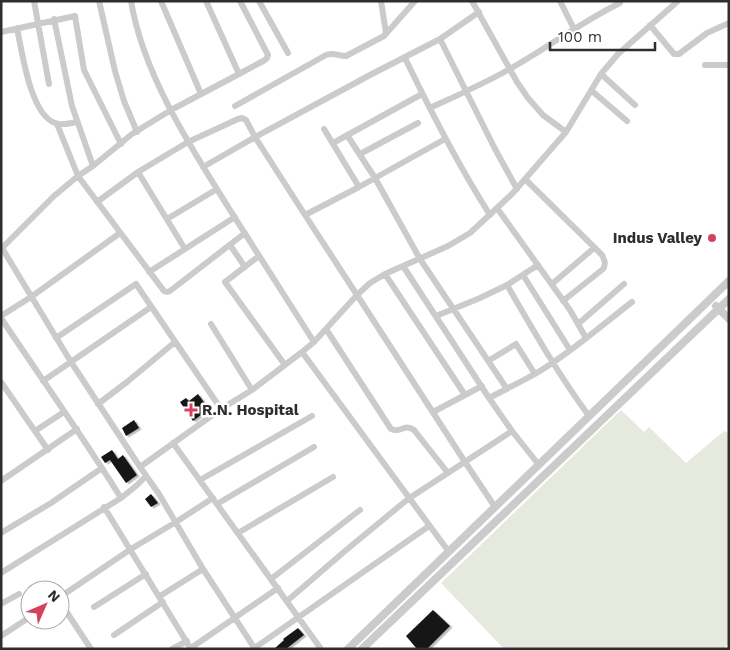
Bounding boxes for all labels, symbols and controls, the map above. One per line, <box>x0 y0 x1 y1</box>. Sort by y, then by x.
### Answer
scale bar <box>550 20 655 52</box>
text: 100 m <box>558 28 602 46</box>
place label: Indus Valley <box>613 229 703 247</box>
marker: Indus Valley <box>706 232 718 244</box>
place label: R.N. Hospital <box>202 401 299 419</box>
marker: R.N. Hospital <box>184 403 198 417</box>
north arrow <box>20 580 70 630</box>
text: N <box>45 586 64 605</box>

